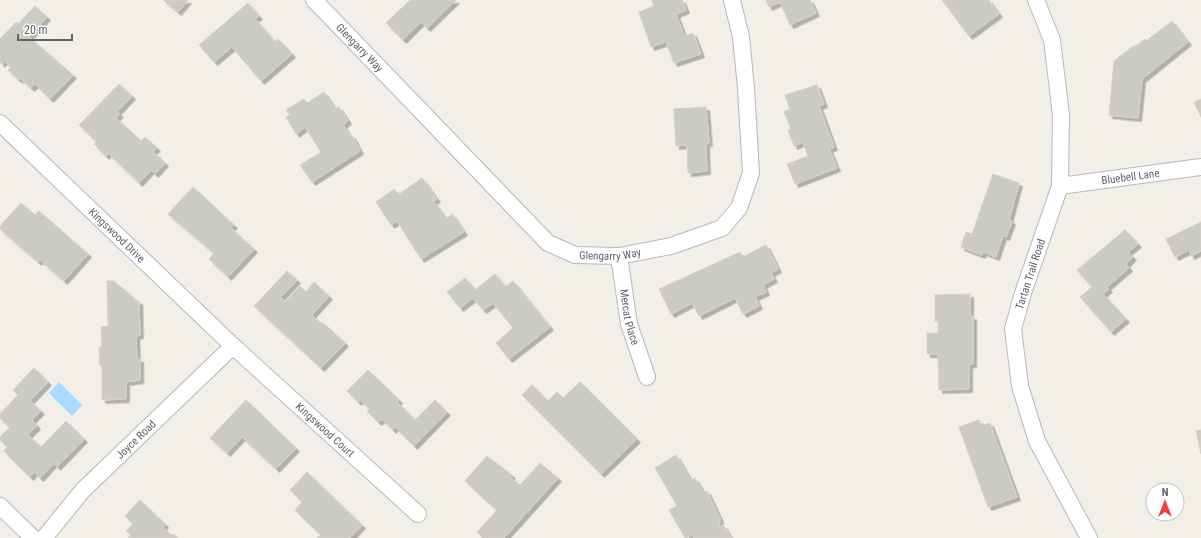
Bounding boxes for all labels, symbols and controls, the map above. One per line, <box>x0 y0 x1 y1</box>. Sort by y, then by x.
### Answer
scale bar <box>18 16 72 42</box>
street label: Glengarry Way <box>333 21 386 75</box>
text: 20 m <box>24 23 48 37</box>
street label: Bluebell Lane <box>1101 167 1160 187</box>
street label: Kingswood Drive <box>86 206 147 265</box>
street label: Tartan Trail Road <box>1013 237 1048 311</box>
street label: Glengarry Way <box>579 246 642 263</box>
street label: Mercat Place <box>617 288 642 347</box>
street label: Kingswood Court <box>293 400 357 460</box>
street label: Joyce Road <box>114 418 159 462</box>
north arrow <box>1145 482 1185 522</box>
text: N <box>1162 486 1169 499</box>

